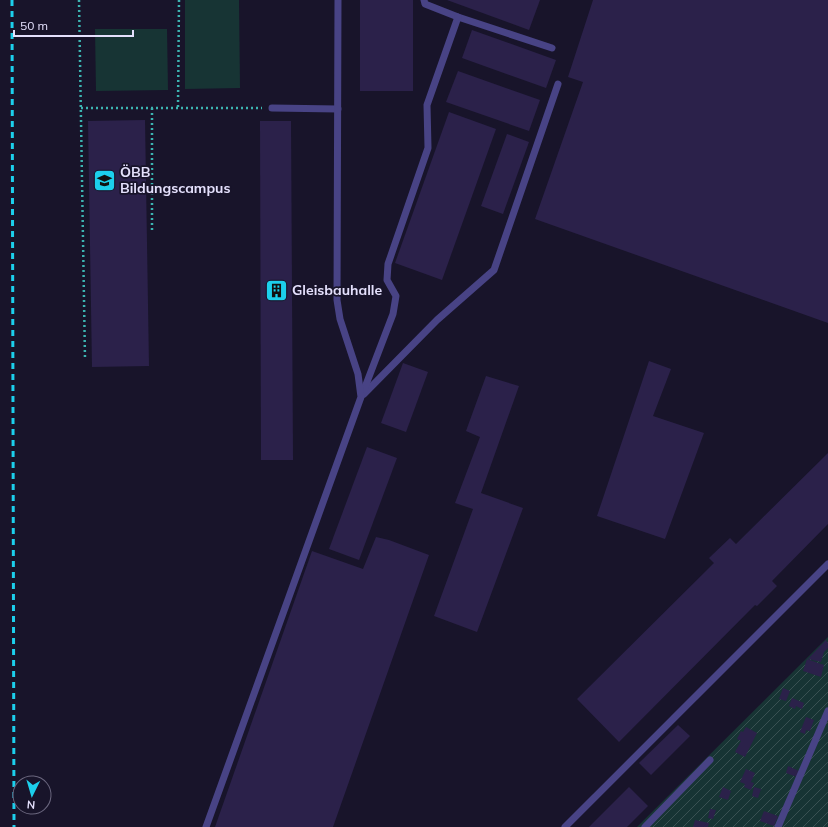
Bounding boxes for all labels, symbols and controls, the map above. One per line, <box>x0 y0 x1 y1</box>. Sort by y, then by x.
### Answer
scale bar <box>14 12 133 38</box>
text: 50 m <box>20 18 48 33</box>
place label: ÖBB Bildungscampus <box>120 163 230 197</box>
school or university icon: ÖBB Bildungscampus <box>92 167 118 193</box>
building icon: Gleisbauhalle <box>263 277 289 303</box>
place label: Gleisbauhalle <box>292 281 382 299</box>
north arrow <box>12 775 52 815</box>
text: N <box>26 798 36 812</box>

